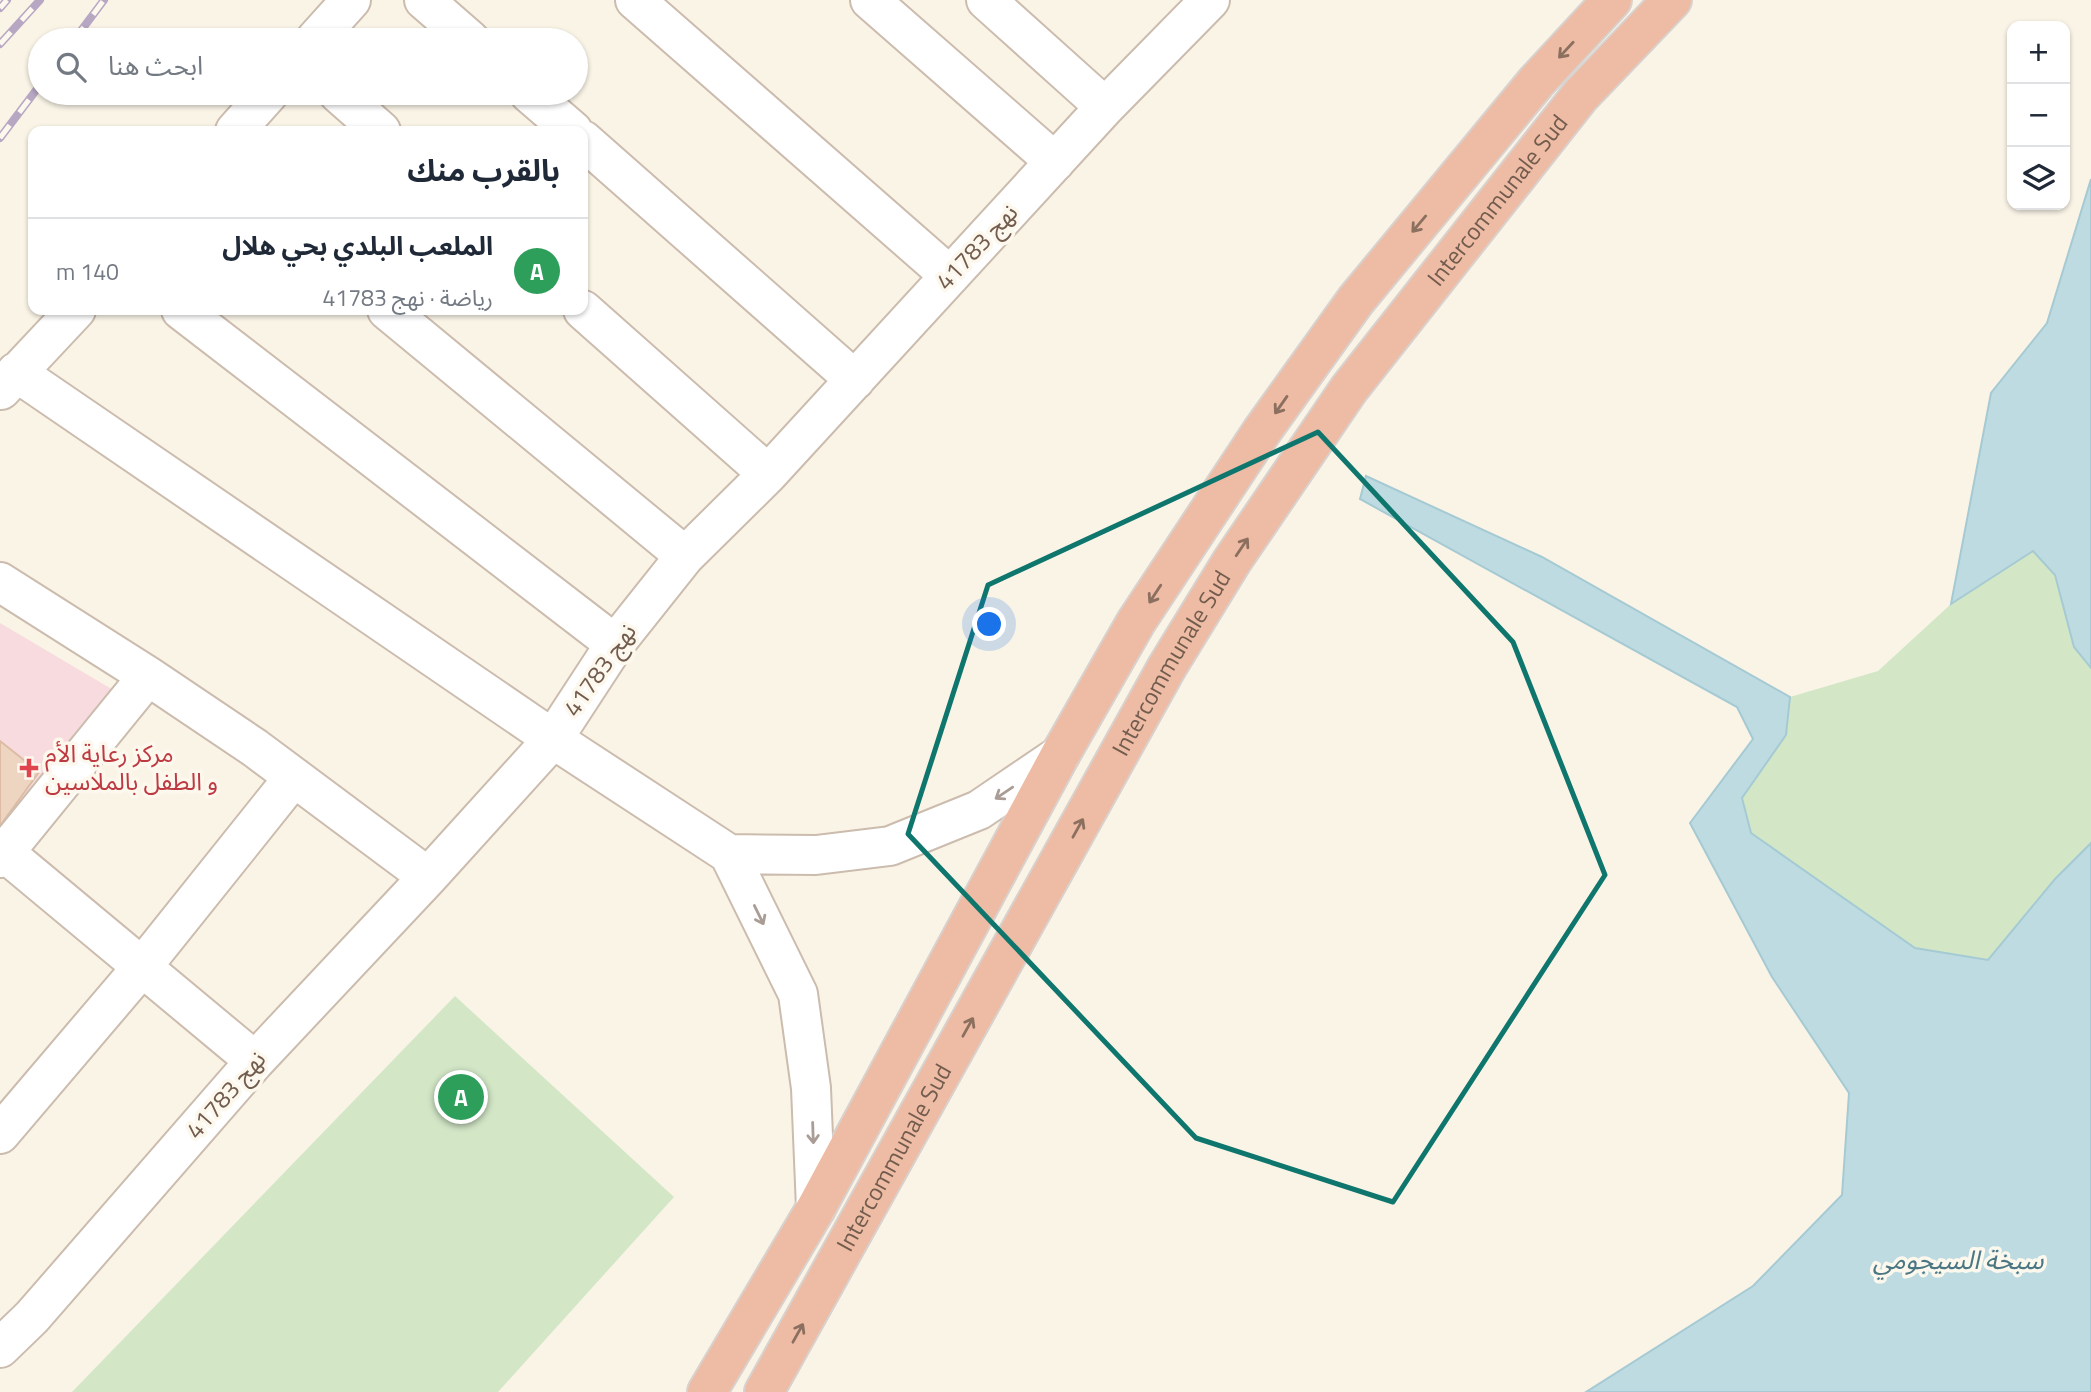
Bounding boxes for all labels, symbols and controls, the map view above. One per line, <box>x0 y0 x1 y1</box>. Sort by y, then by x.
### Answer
map controls <box>2007 21 2070 210</box>
button: + <box>2007 21 2070 84</box>
search box <box>28 28 588 105</box>
one-way arrow <box>1557 41 1574 58</box>
text: ابحث هنا <box>108 46 203 85</box>
icon: search <box>52 48 90 86</box>
button: − <box>2007 84 2070 147</box>
street label: Intercommunale Sud <box>1418 106 1576 293</box>
text: بالقرب منك <box>407 147 560 193</box>
button: layers <box>2007 147 2070 210</box>
street label: نهج 41783 <box>927 195 1026 298</box>
one-way arrow <box>1411 214 1426 232</box>
text: الملعب البلدي بحي هلال <box>222 226 493 265</box>
text: 140 m <box>56 254 119 289</box>
text: A <box>530 254 544 289</box>
text: رياضة · نهج 41783 <box>322 280 493 315</box>
one-way arrow <box>1274 395 1288 414</box>
one-way arrow <box>1235 537 1249 557</box>
street label: Intercommunale Sud <box>1102 563 1239 762</box>
one-way arrow <box>1147 583 1161 603</box>
your location <box>972 607 1006 641</box>
street label: نهج 41783 <box>554 615 645 723</box>
place label: مركز رعاية الأم و الطفل بالملاسين <box>45 735 218 799</box>
marker: مركز رعاية الأم و الطفل بالملاسين <box>19 758 39 778</box>
one-way arrow <box>995 786 1014 801</box>
one-way arrow <box>1072 818 1086 839</box>
one-way arrow <box>753 904 766 925</box>
one-way arrow <box>961 1017 975 1037</box>
street label: نهج 41783 <box>177 1042 274 1146</box>
street label: Intercommunale Sud <box>827 1057 960 1258</box>
pin: A <box>438 1071 484 1123</box>
one-way arrow <box>806 1121 819 1144</box>
water label: سبخة السيجومي <box>1873 1240 2044 1280</box>
one-way arrow <box>791 1323 805 1343</box>

